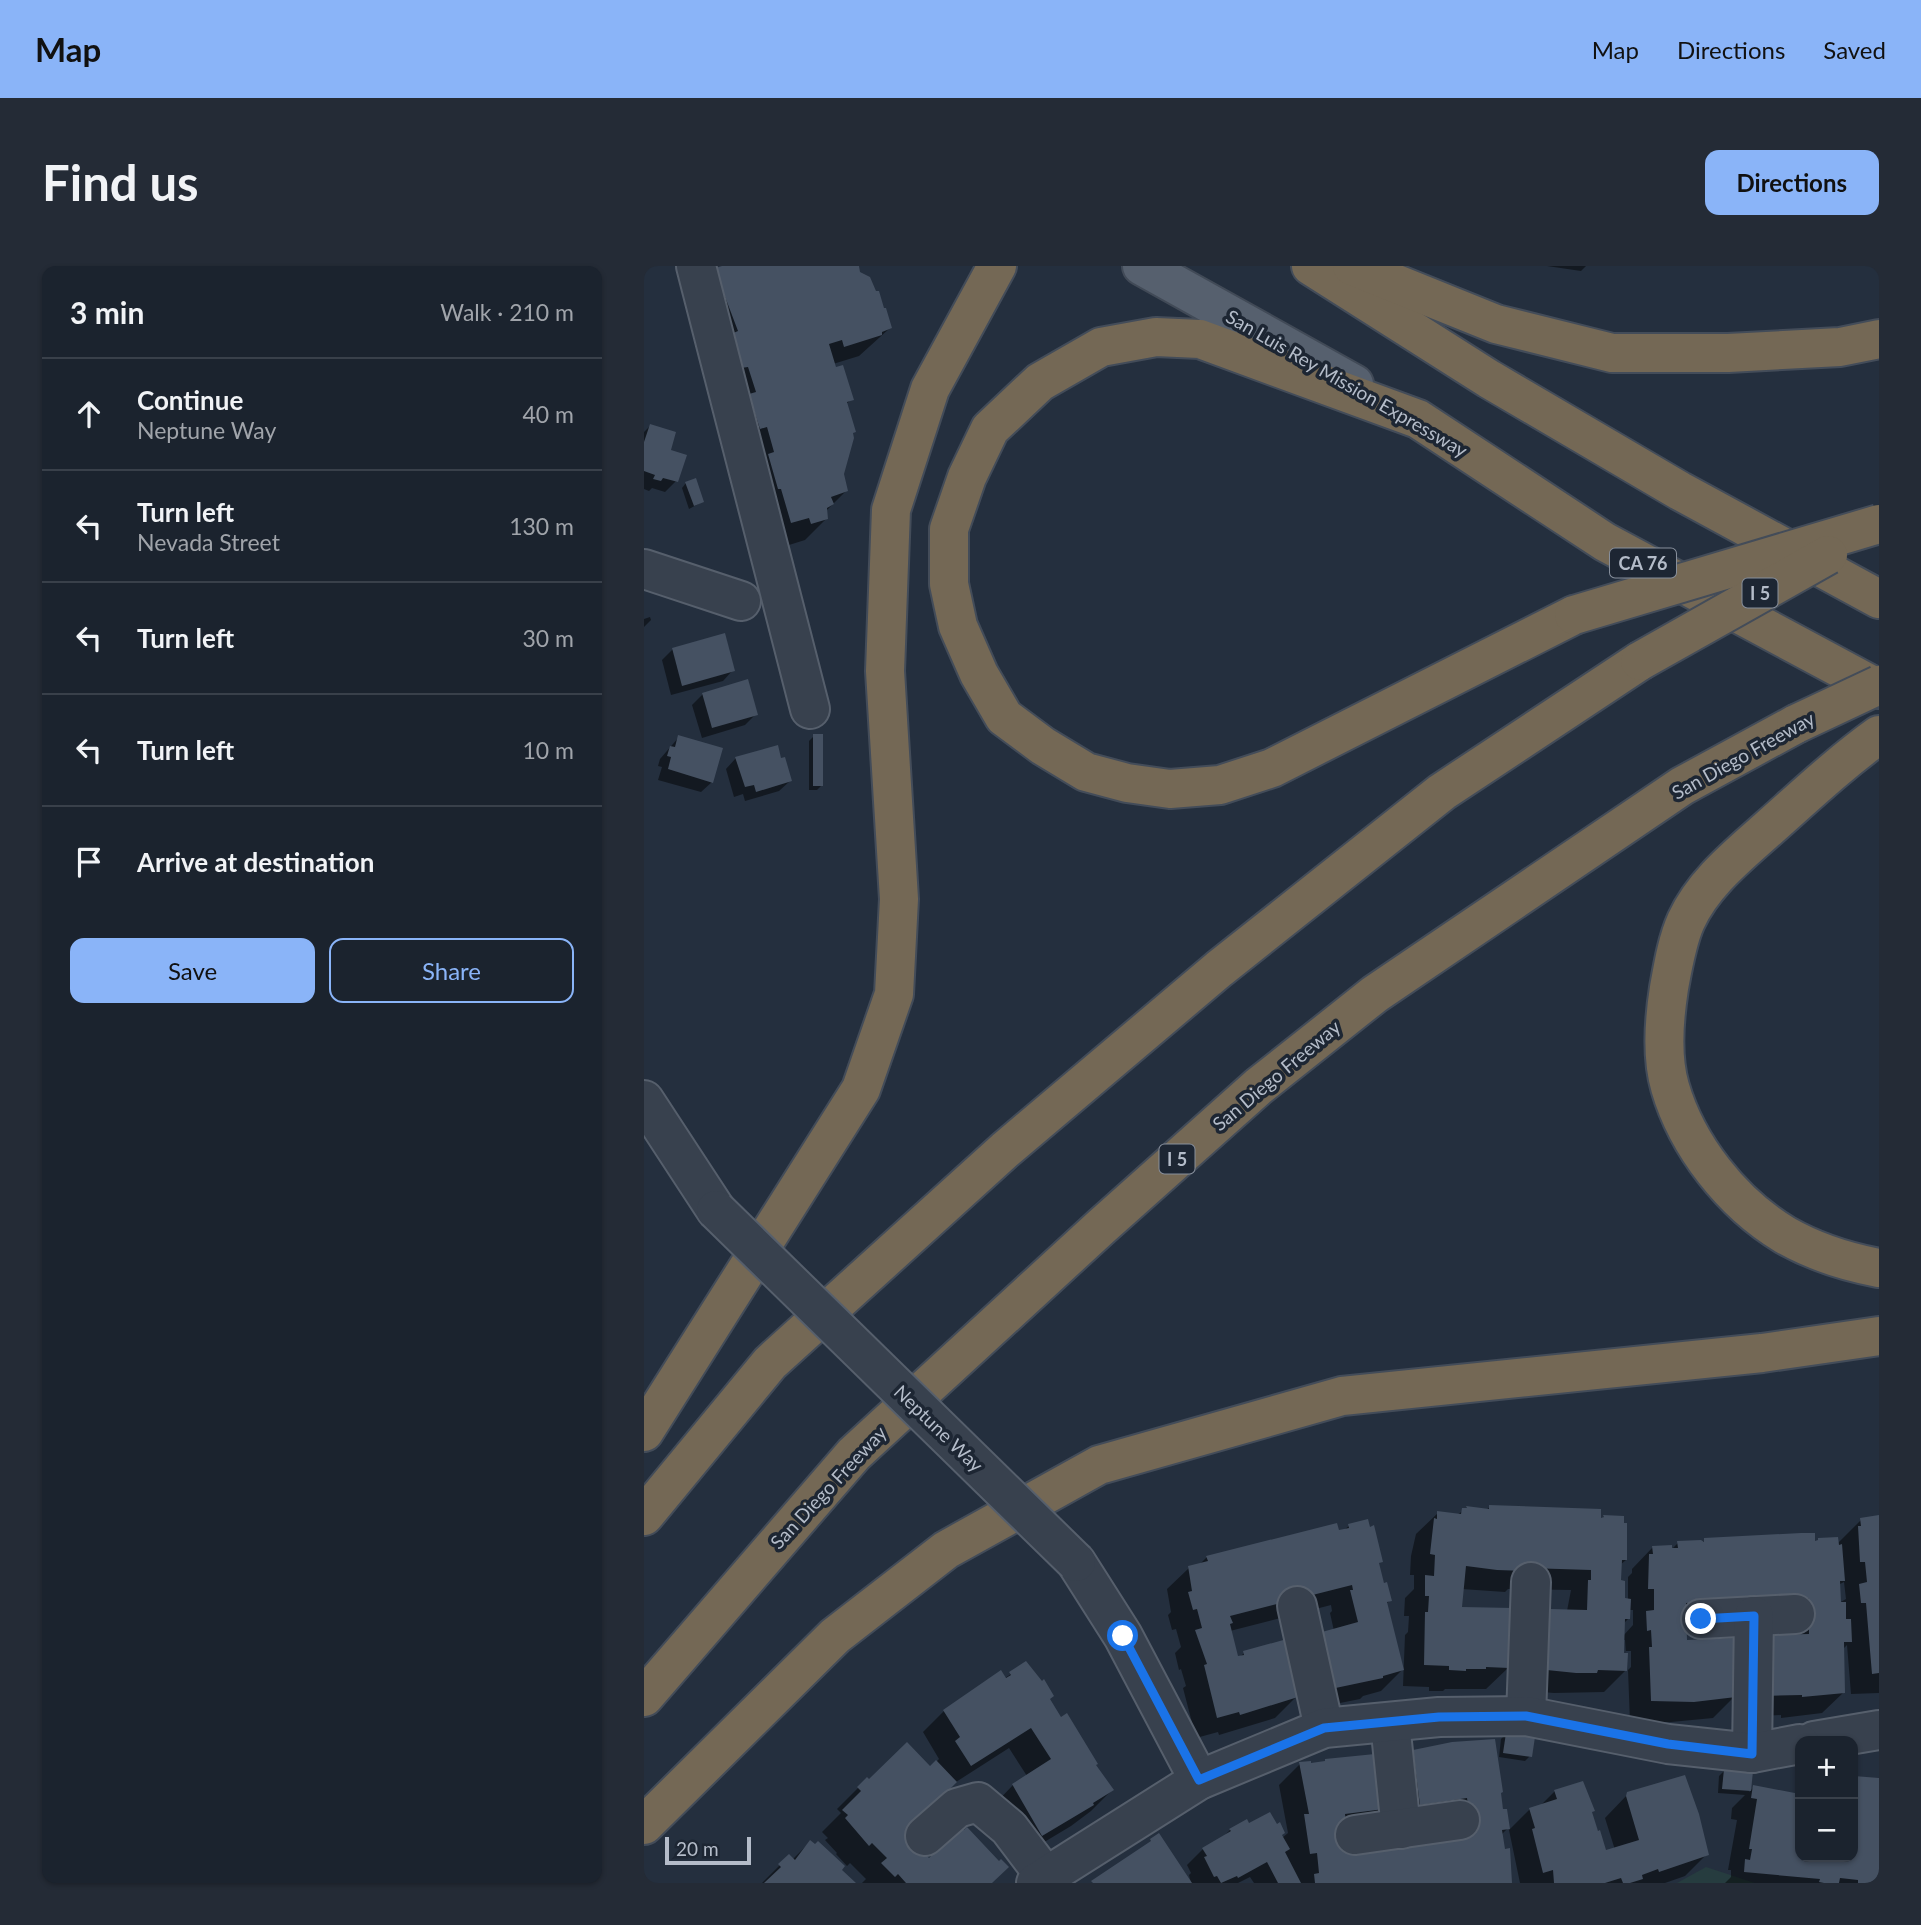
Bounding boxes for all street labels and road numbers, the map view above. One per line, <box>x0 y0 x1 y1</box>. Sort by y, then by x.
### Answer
street label: San Luis Rey Mission Expressway <box>1222 304 1472 462</box>
road number: CA 76 <box>1610 548 1676 578</box>
road number: I 5 <box>1742 578 1778 608</box>
street label: San Diego Freeway <box>1668 706 1819 804</box>
street label: San Diego Freeway <box>1207 1015 1345 1135</box>
road number: I 5 <box>1160 1144 1194 1174</box>
street label: Neptune Way <box>890 1380 989 1476</box>
street label: San Diego Freeway <box>765 1421 891 1553</box>

